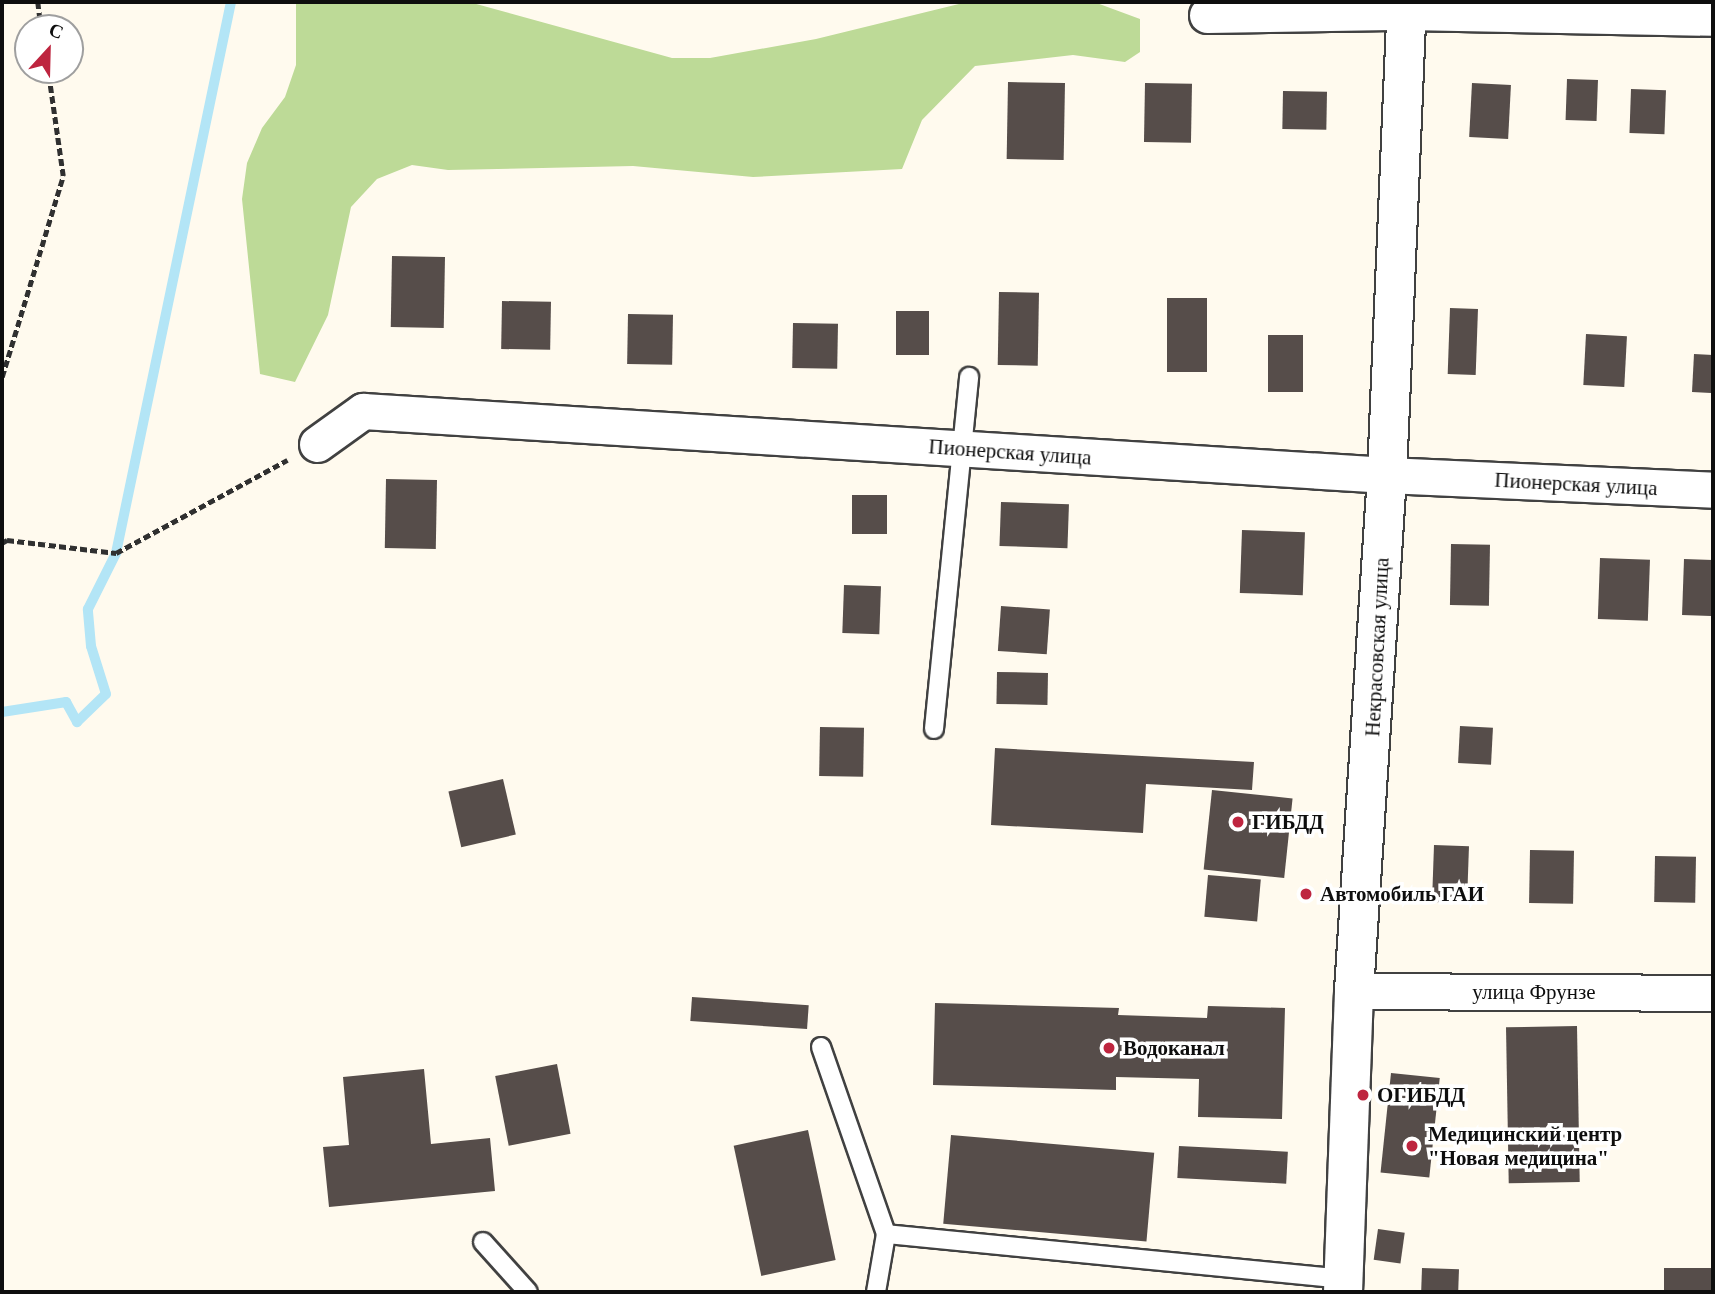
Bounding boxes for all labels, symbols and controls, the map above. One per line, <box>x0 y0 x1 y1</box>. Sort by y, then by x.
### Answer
north arrow <box>14 14 84 84</box>
text: С <box>46 19 67 43</box>
street label: Пионерская улица <box>928 434 1092 470</box>
street label: Пионерская улица <box>1494 467 1658 501</box>
street label: Некрасовская улица <box>1360 557 1394 737</box>
place label: ГИБДД <box>1252 809 1324 835</box>
marker: ГИБДД <box>1230 814 1246 830</box>
place label: Автомобиль ГАИ <box>1320 881 1484 907</box>
marker: Автомобиль ГАИ <box>1298 886 1314 902</box>
street label: улица Фрунзе <box>1472 979 1596 1005</box>
place label: Водоканал <box>1123 1035 1225 1061</box>
marker: Водоканал <box>1101 1040 1117 1056</box>
place label: ОГИБДД <box>1377 1082 1465 1108</box>
marker: ОГИБДД <box>1355 1087 1371 1103</box>
place label: Медицинский центр "Новая медицина" <box>1428 1121 1622 1171</box>
marker: Медицинский центр "Новая медицина" <box>1402 1136 1422 1156</box>

